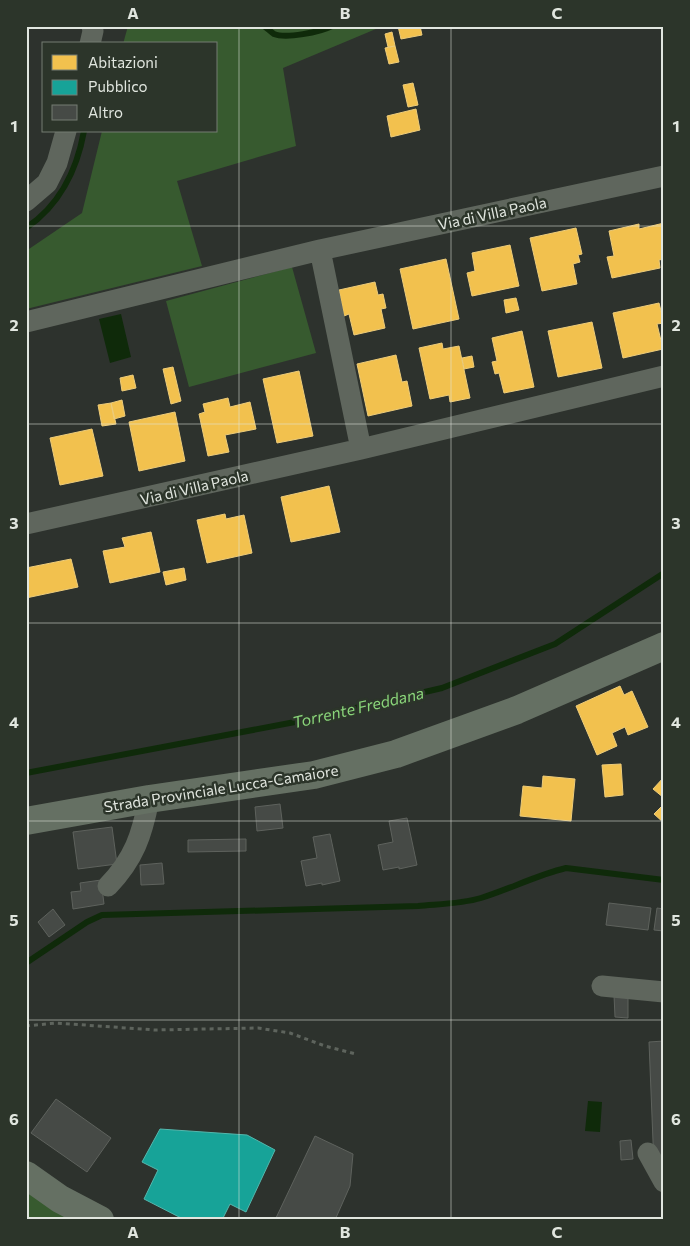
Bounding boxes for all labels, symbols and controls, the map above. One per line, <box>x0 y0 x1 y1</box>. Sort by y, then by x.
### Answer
text: A <box>127 3 139 22</box>
text: B <box>340 3 351 22</box>
text: C <box>552 3 563 22</box>
legend <box>42 42 218 132</box>
text: Abitazioni <box>88 53 158 71</box>
text: Pubblico <box>88 77 148 95</box>
text: Altro <box>88 103 123 121</box>
text: 1 <box>10 116 18 135</box>
text: 1 <box>672 116 680 135</box>
street label: Via di Villa Paola <box>436 193 548 233</box>
text: 2 <box>9 315 19 334</box>
text: 2 <box>671 315 681 334</box>
street label: Via di Villa Paola <box>138 466 250 508</box>
text: 3 <box>9 513 19 532</box>
text: 3 <box>671 513 681 532</box>
water label: Torrente Freddana <box>290 683 426 731</box>
text: 4 <box>9 712 19 731</box>
text: 4 <box>671 712 681 731</box>
street label: Strada Provinciale Lucca-Camaiore <box>103 761 340 815</box>
text: 5 <box>9 910 19 929</box>
text: 5 <box>671 910 681 929</box>
text: 6 <box>9 1109 19 1128</box>
text: 6 <box>671 1109 681 1128</box>
text: A <box>127 1222 139 1241</box>
text: B <box>340 1222 351 1241</box>
text: C <box>552 1222 563 1241</box>

